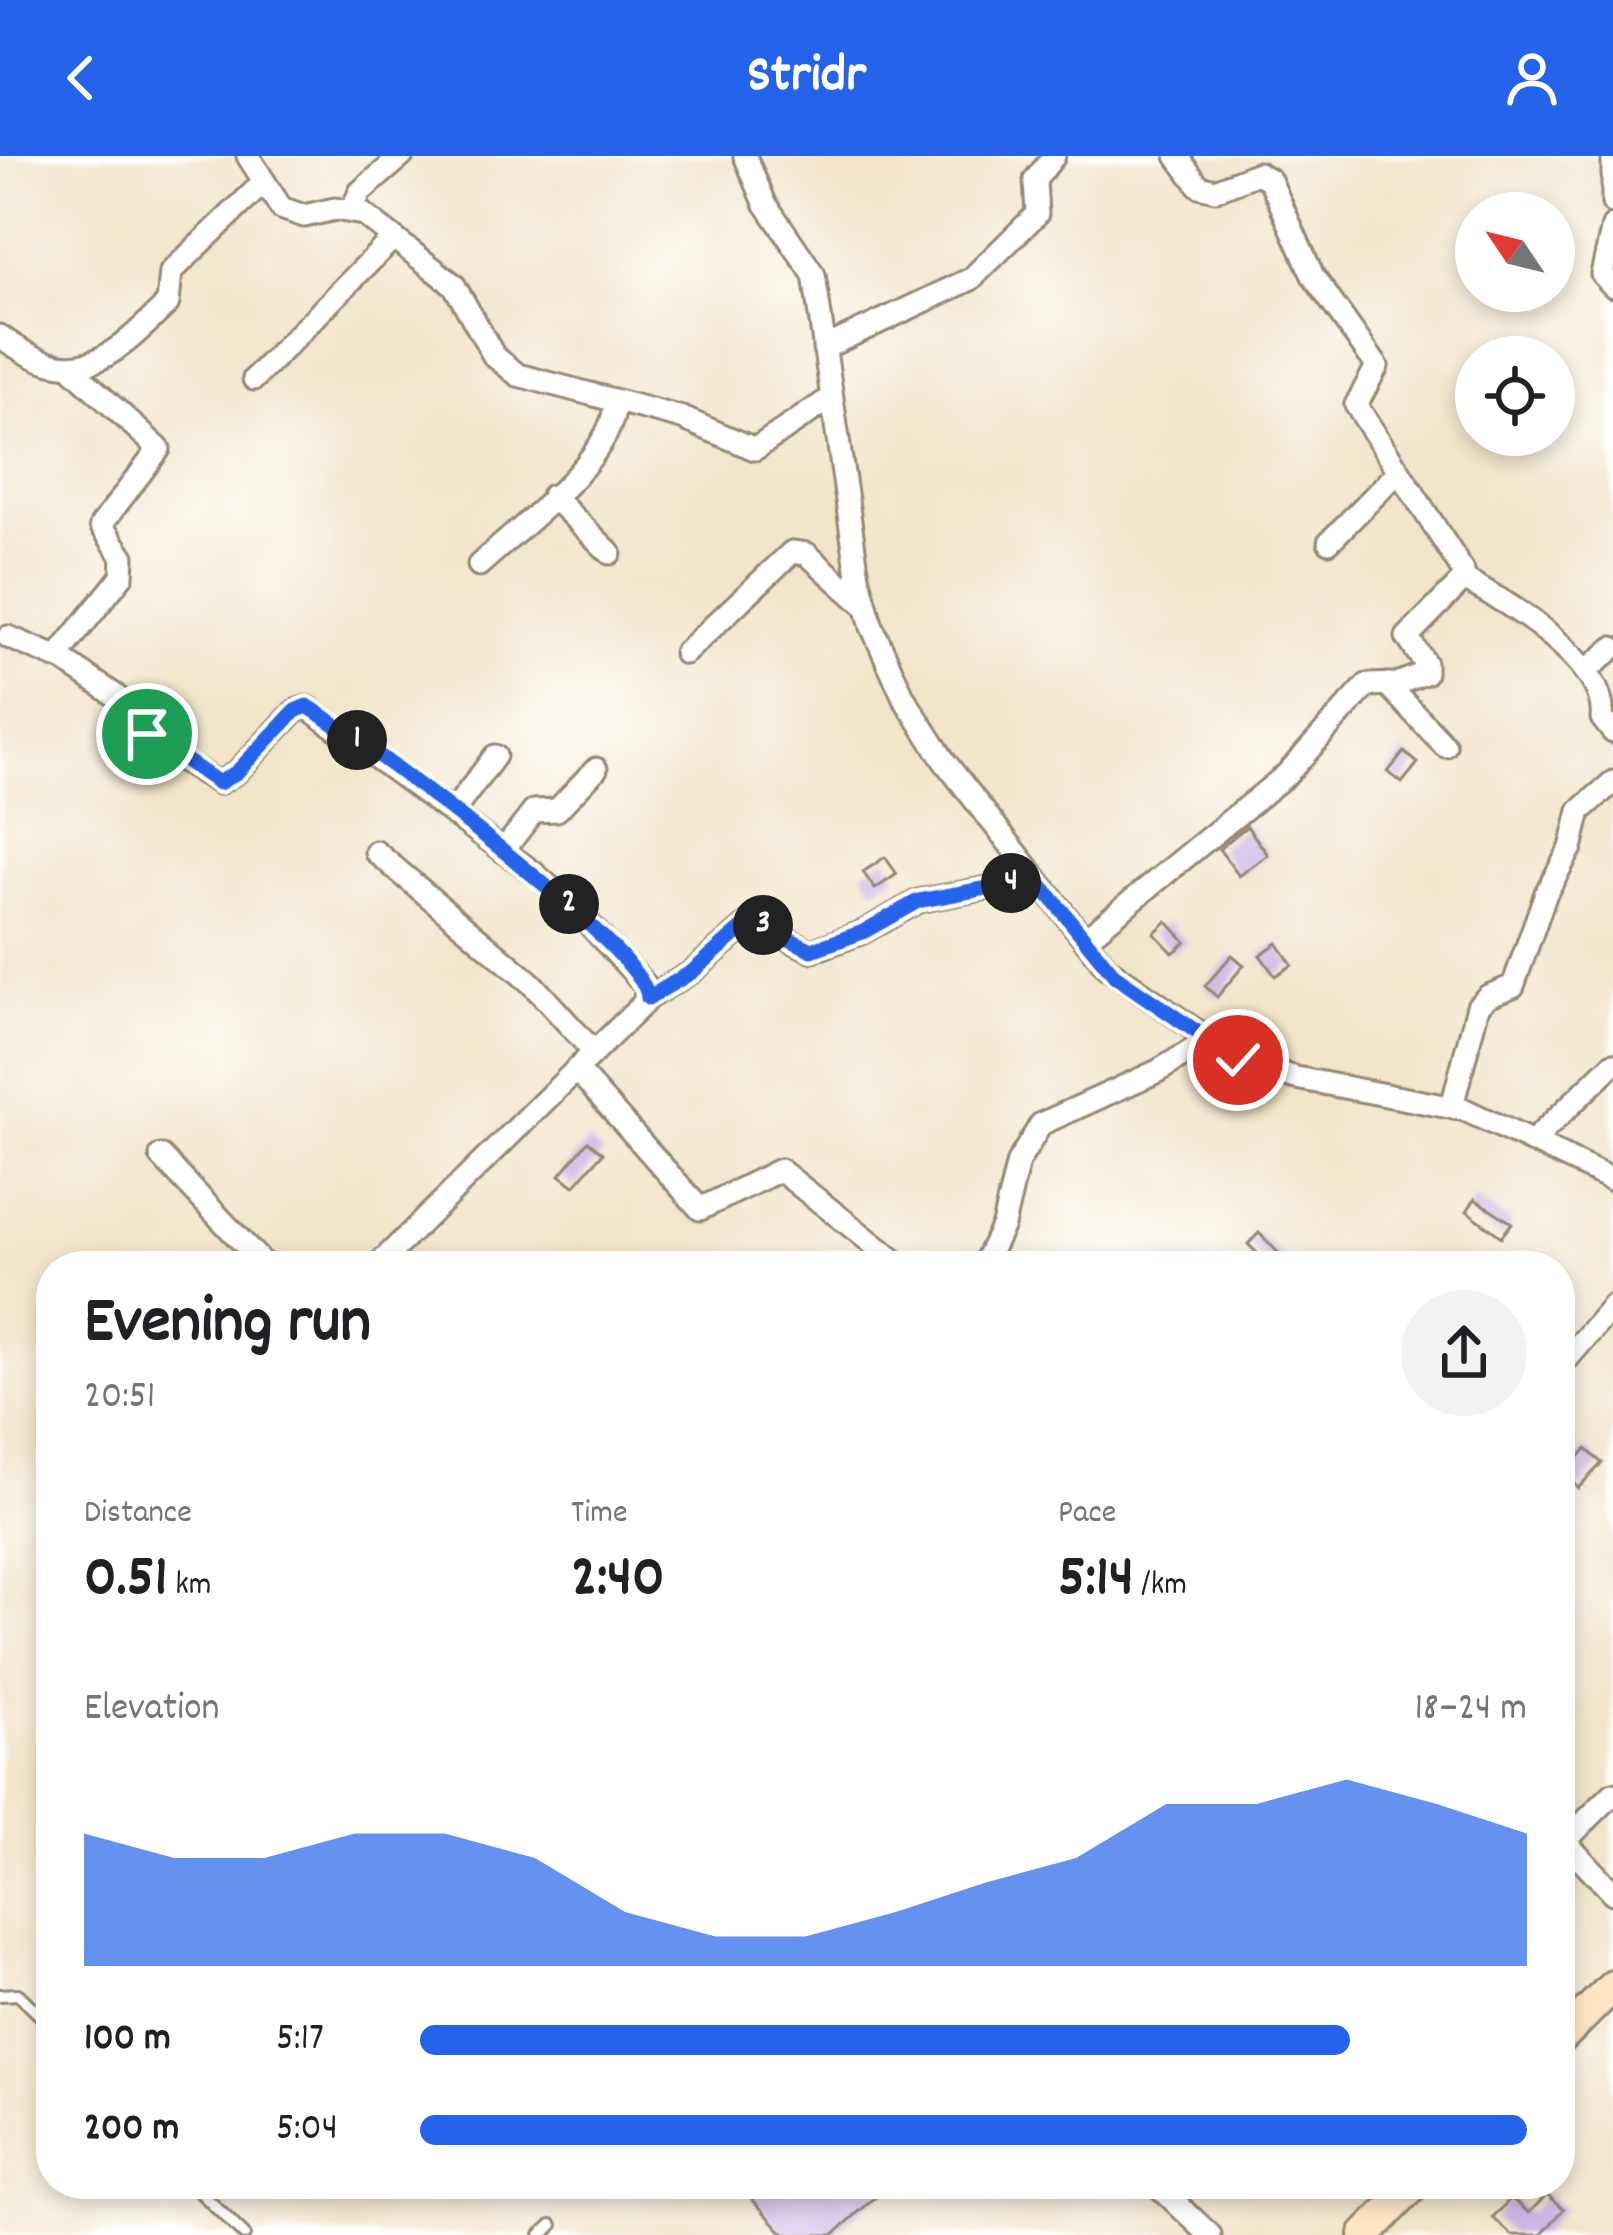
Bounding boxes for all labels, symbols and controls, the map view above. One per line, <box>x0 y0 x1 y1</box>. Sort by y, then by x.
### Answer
text: Stridr <box>747 40 866 117</box>
icon: back <box>48 45 114 111</box>
icon: person <box>1499 45 1565 111</box>
north arrow <box>1455 192 1575 312</box>
map controls <box>1455 192 1575 456</box>
button: locate <box>1455 336 1575 456</box>
pin <box>96 683 198 785</box>
icon: arrive <box>114 701 180 767</box>
pin: 1 <box>327 710 387 770</box>
text: 1 <box>353 716 361 763</box>
pin: 4 <box>981 853 1041 913</box>
text: 4 <box>1004 859 1018 906</box>
pin: 2 <box>539 874 599 934</box>
text: 2 <box>562 880 576 927</box>
pin: 3 <box>733 895 793 955</box>
text: 3 <box>756 901 770 948</box>
pin <box>1187 1009 1289 1111</box>
icon: check <box>1205 1027 1271 1093</box>
text: Evening run <box>84 1279 371 1373</box>
button: share <box>1401 1290 1527 1416</box>
text: 20:51 <box>84 1371 155 1426</box>
text: Distance <box>84 1491 192 1538</box>
text: Time <box>571 1491 627 1538</box>
text: Pace <box>1058 1491 1116 1538</box>
text: 0.51 <box>84 1538 168 1624</box>
text: 2:40 <box>571 1538 665 1624</box>
text: 5:14 <box>1058 1538 1134 1624</box>
text: km <box>168 1563 211 1610</box>
text: /km <box>1134 1563 1187 1610</box>
text: Elevation <box>84 1683 220 1738</box>
text: 18–24 m <box>1415 1683 1527 1738</box>
text: 100 m <box>84 2013 171 2068</box>
text: 5:17 <box>276 2013 324 2068</box>
text: 200 m <box>84 2103 179 2158</box>
text: 5:04 <box>276 2103 338 2158</box>

